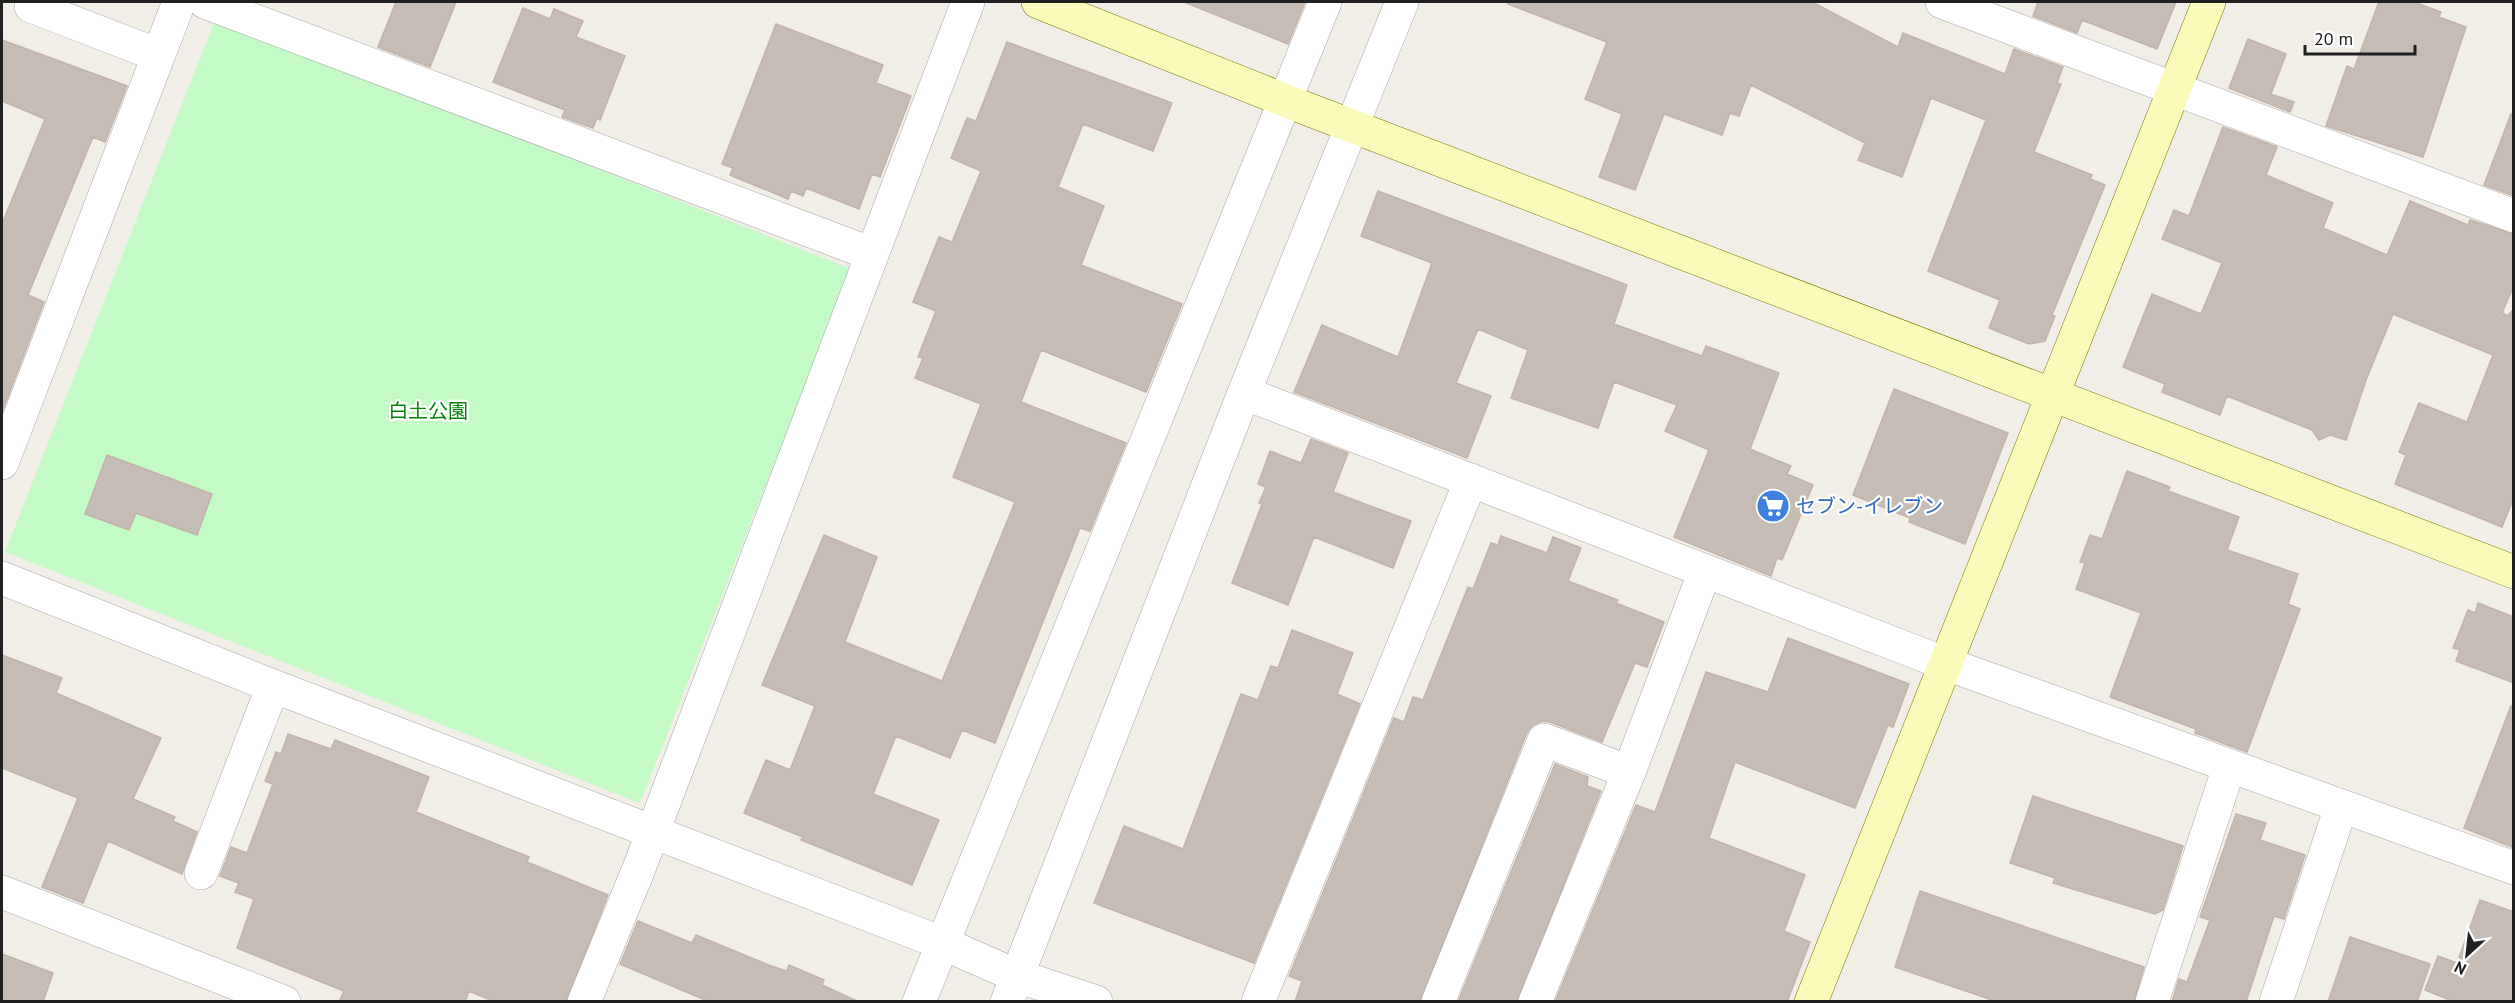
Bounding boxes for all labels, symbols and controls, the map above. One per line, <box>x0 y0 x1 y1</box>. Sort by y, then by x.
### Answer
scale bar <box>2305 18 2414 56</box>
text: 20 m <box>2314 27 2353 50</box>
park label: 白土公園 <box>388 398 468 424</box>
supermarket icon: セブン-イレブン <box>1755 488 1791 524</box>
place label: セブン-イレブン <box>1796 493 1943 519</box>
north arrow <box>2437 925 2497 985</box>
text: N <box>2451 957 2469 980</box>

